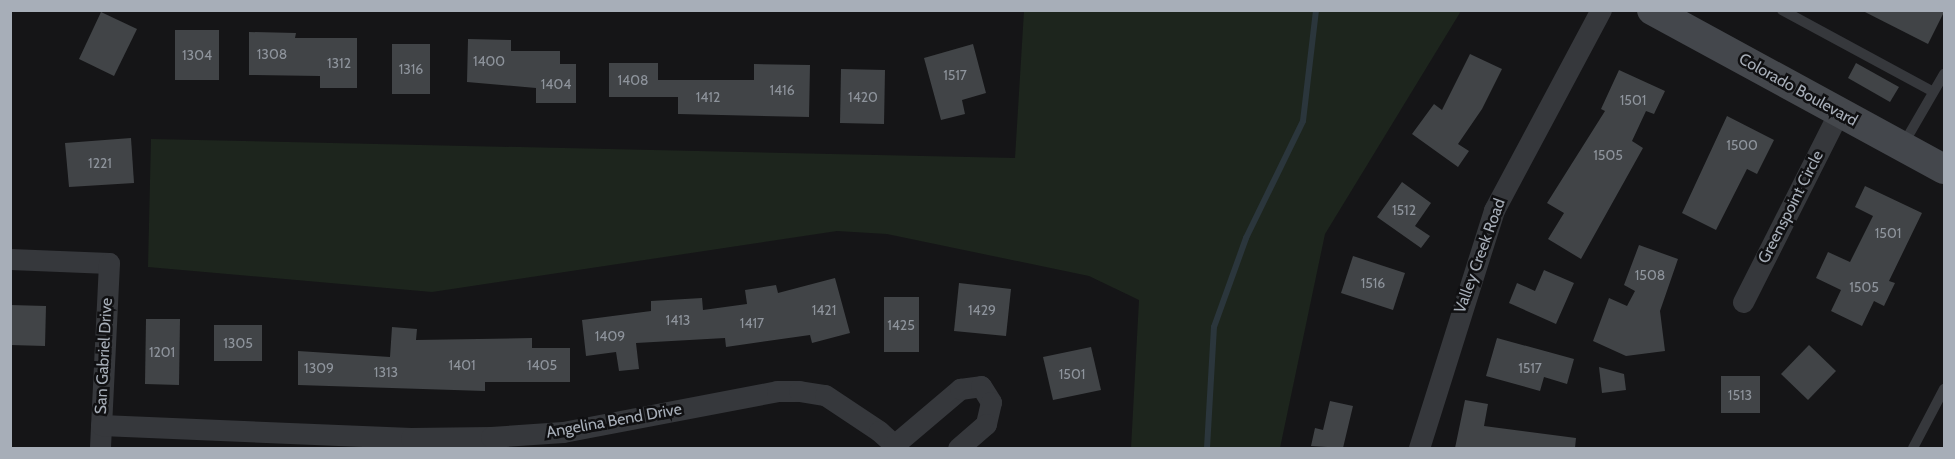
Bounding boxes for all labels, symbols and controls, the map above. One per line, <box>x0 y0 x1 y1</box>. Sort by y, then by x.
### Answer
house number: 1308 <box>257 46 287 62</box>
house number: 1304 <box>182 47 212 63</box>
street label: Colorado Boulevard <box>1735 49 1861 131</box>
house number: 1400 <box>473 53 505 69</box>
house number: 1312 <box>327 55 351 71</box>
house number: 1316 <box>399 61 423 77</box>
house number: 1517 <box>943 67 967 83</box>
house number: 1408 <box>618 72 648 88</box>
house number: 1404 <box>541 76 571 92</box>
house number: 1416 <box>769 82 795 98</box>
house number: 1412 <box>696 89 720 105</box>
house number: 1420 <box>848 89 878 105</box>
house number: 1501 <box>1620 92 1646 108</box>
house number: 1500 <box>1726 137 1758 153</box>
house number: 1505 <box>1593 147 1623 163</box>
street label: Greenspoint Circle <box>1754 147 1828 267</box>
house number: 1221 <box>88 155 112 171</box>
street label: Valley Creek Road <box>1450 196 1510 316</box>
house number: 1512 <box>1392 202 1416 218</box>
house number: 1501 <box>1875 225 1901 241</box>
house number: 1508 <box>1635 267 1665 283</box>
house number: 1516 <box>1361 275 1385 291</box>
house number: 1505 <box>1849 279 1879 295</box>
street label: San Gabriel Drive <box>91 297 117 415</box>
house number: 1421 <box>812 302 836 318</box>
house number: 1429 <box>968 302 996 318</box>
house number: 1413 <box>666 312 690 328</box>
house number: 1417 <box>740 315 764 331</box>
house number: 1425 <box>887 317 915 333</box>
house number: 1409 <box>595 328 625 344</box>
house number: 1305 <box>223 335 253 351</box>
house number: 1201 <box>149 344 175 360</box>
house number: 1401 <box>449 357 475 373</box>
house number: 1405 <box>527 357 557 373</box>
house number: 1309 <box>304 360 334 376</box>
house number: 1517 <box>1518 360 1542 376</box>
house number: 1313 <box>374 364 398 380</box>
house number: 1501 <box>1059 366 1085 382</box>
house number: 1513 <box>1728 387 1752 403</box>
street label: Angelina Bend Drive <box>545 400 683 442</box>

